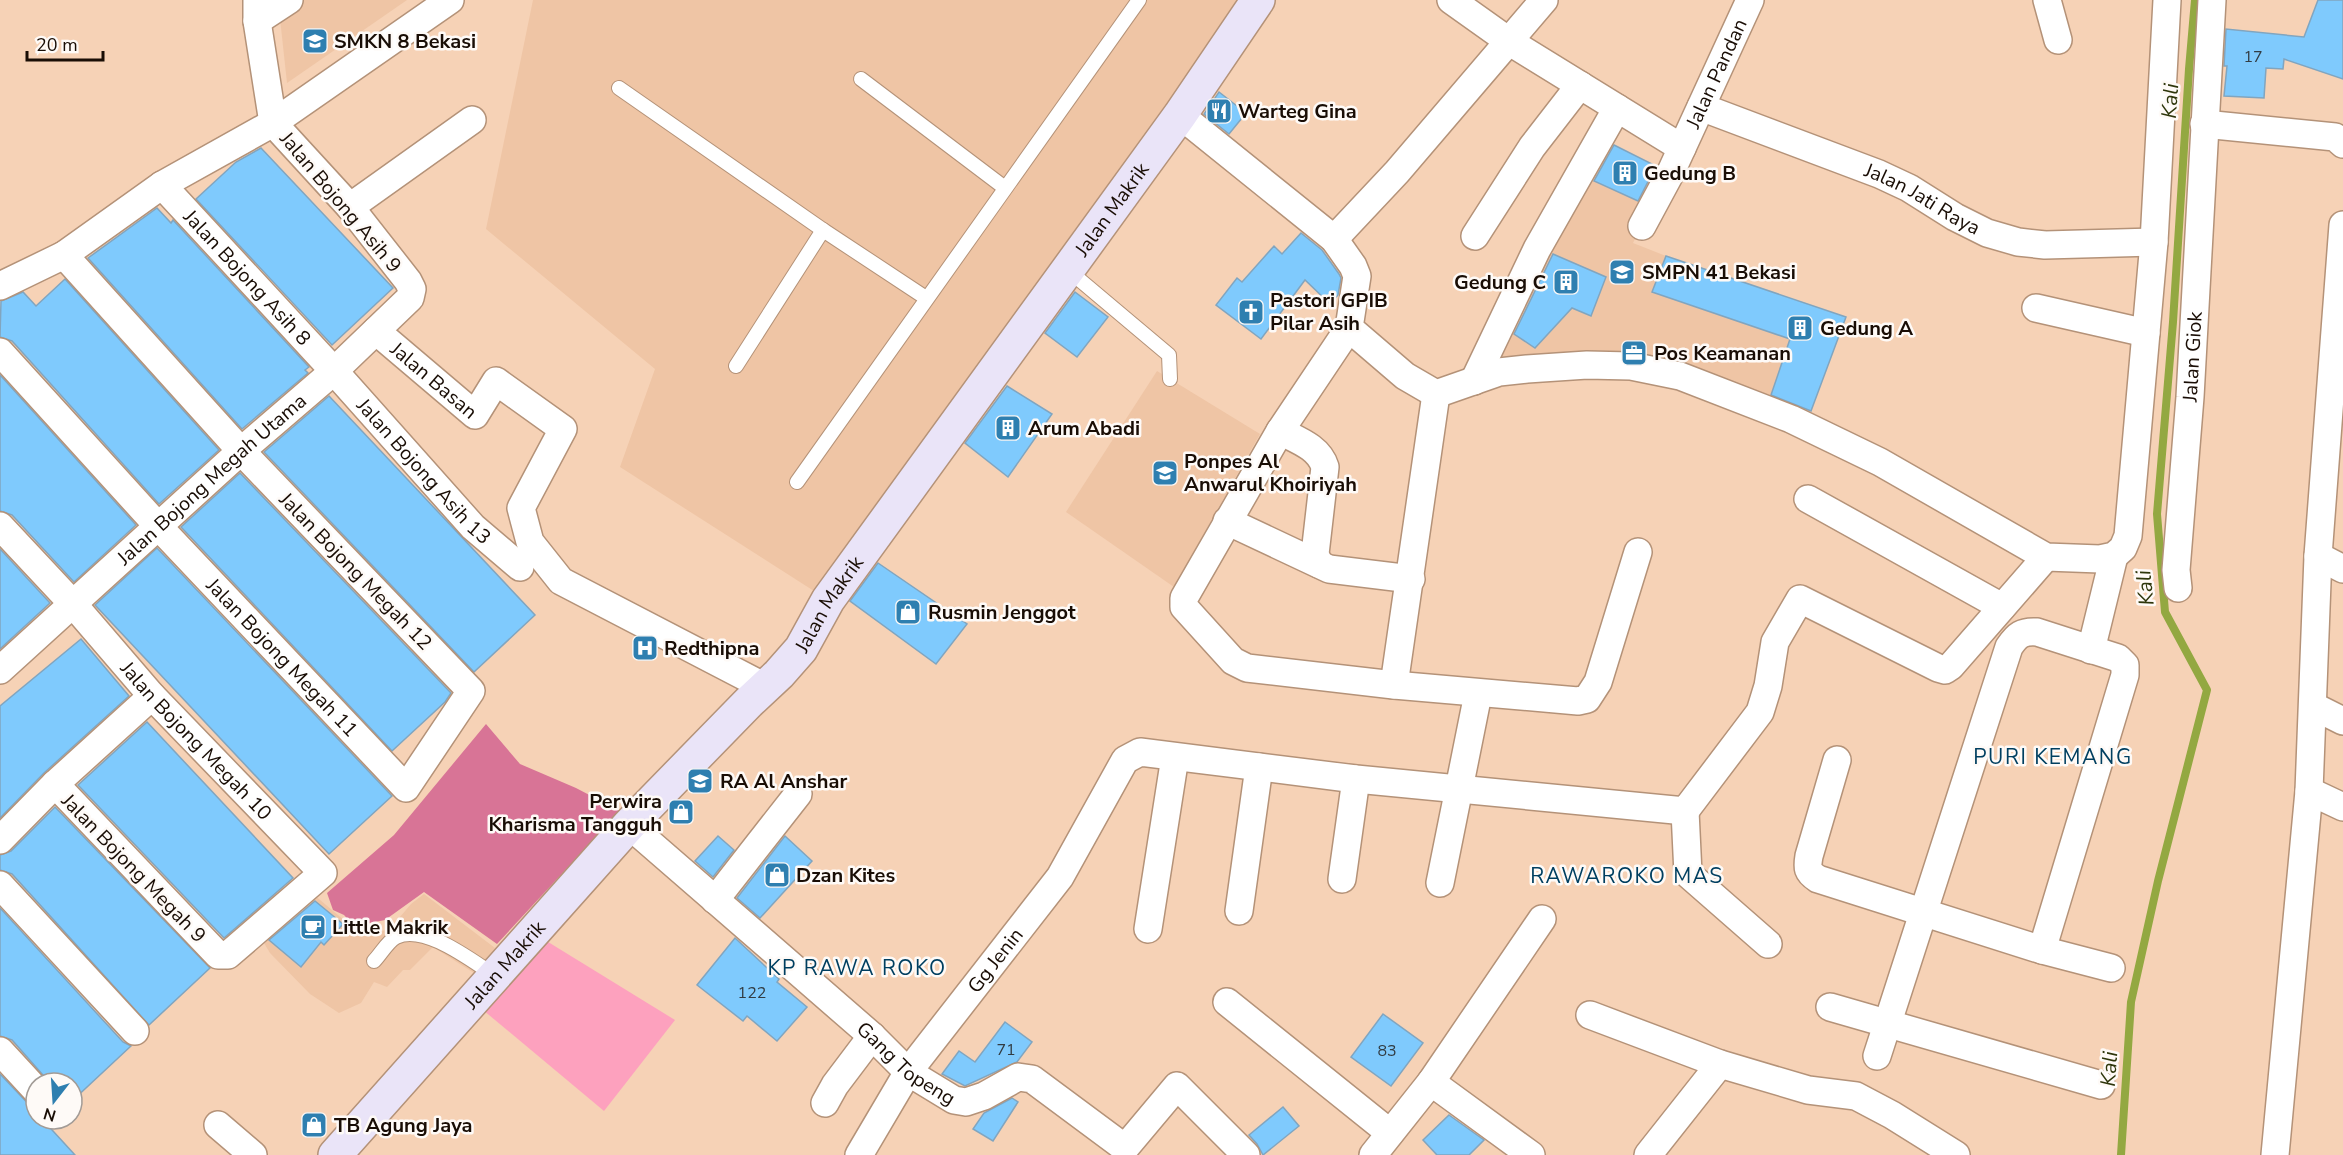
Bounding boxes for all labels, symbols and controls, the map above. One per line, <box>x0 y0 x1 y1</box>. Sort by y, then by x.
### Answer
street label: Jalan Pandan <box>1679 14 1754 134</box>
scale bar <box>27 24 104 62</box>
school or university icon: SMKN 8 Bekasi <box>300 26 330 56</box>
place label: SMKN 8 Bekasi <box>334 28 476 55</box>
text: 20 m <box>36 33 78 57</box>
house number: 17 <box>2243 46 2263 68</box>
water label: Kali <box>2155 81 2185 120</box>
restaurant icon: Warteg Gina <box>1204 96 1234 126</box>
place label: Warteg Gina <box>1238 98 1357 125</box>
street label: Jalan Bojong Asih 9 <box>273 125 408 278</box>
street label: Jalan Makrik <box>1068 156 1156 263</box>
street label: Jalan Jati Raya <box>1860 156 1985 241</box>
building icon: Gedung B <box>1610 158 1640 188</box>
place label: Gedung B <box>1644 160 1736 187</box>
street label: Jalan Bojong Asih 8 <box>177 203 317 352</box>
school or university icon: SMPN 41 Bekasi <box>1607 257 1637 287</box>
place label: SMPN 41 Bekasi <box>1642 259 1796 286</box>
building icon: Gedung C <box>1551 267 1581 297</box>
place label: Gedung C <box>1454 269 1546 296</box>
place label: Pastori GPIB Pilar Asih <box>1270 287 1388 337</box>
church icon: Pastori GPIB Pilar Asih <box>1236 297 1266 327</box>
street label: Jalan Giok <box>2177 310 2209 404</box>
building icon: Gedung A <box>1785 313 1815 343</box>
place label: Gedung A <box>1820 315 1913 342</box>
street label: Jalan Basan <box>384 335 483 425</box>
office icon: Pos Keamanan <box>1619 338 1649 368</box>
place label: Pos Keamanan <box>1654 340 1791 367</box>
street label: Jalan Bojong Megah Utama <box>111 388 312 572</box>
street label: Jalan Bojong Asih 13 <box>350 392 496 550</box>
building icon: Arum Abadi <box>993 413 1023 443</box>
place label: Arum Abadi <box>1028 415 1140 442</box>
place label: Ponpes Al Anwarul Khoiriyah <box>1184 448 1357 498</box>
school or university icon: Ponpes Al Anwarul Khoiriyah <box>1150 458 1180 488</box>
street label: Jalan Bojong Megah 12 <box>273 486 438 656</box>
street label: Jalan Makrik <box>788 550 870 658</box>
water label: Kali <box>2129 568 2161 607</box>
street label: Jalan Bojong Megah 11 <box>200 572 364 743</box>
shop icon: Rusmin Jenggot <box>893 597 923 627</box>
place label: Rusmin Jenggot <box>928 599 1076 626</box>
hospital icon: Redthipna <box>630 633 660 663</box>
place label: Redthipna <box>664 635 759 662</box>
street label: Jalan Bojong Megah 10 <box>113 655 278 826</box>
district label: PURI KEMANG <box>1973 743 2133 771</box>
school or university icon: RA Al Anshar <box>685 766 715 796</box>
place label: RA Al Anshar <box>720 768 847 795</box>
street label: Jalan Bojong Megah 9 <box>55 787 212 949</box>
place label: Perwira Kharisma Tangguh <box>489 788 662 838</box>
shop icon: Perwira Kharisma Tangguh <box>666 797 696 827</box>
shop icon: Dzan Kites <box>762 860 792 890</box>
place label: Dzan Kites <box>796 862 895 889</box>
district label: RAWAROKO MAS <box>1530 862 1724 890</box>
cafe icon: Little Makrik <box>298 912 328 942</box>
place label: Little Makrik <box>332 914 450 941</box>
street label: Jalan Makrik <box>458 914 552 1016</box>
street label: Gg Jenin <box>961 922 1029 999</box>
district label: KP RAWA ROKO <box>767 954 947 982</box>
house number: 122 <box>738 982 766 1004</box>
street label: Gang Topeng <box>851 1016 960 1112</box>
house number: 71 <box>996 1039 1016 1061</box>
house number: 83 <box>1377 1040 1397 1062</box>
water label: Kali <box>2094 1049 2124 1088</box>
north arrow <box>24 1071 84 1131</box>
text: N <box>41 1102 59 1127</box>
shop icon: TB Agung Jaya <box>299 1110 329 1140</box>
place label: TB Agung Jaya <box>334 1112 472 1139</box>

